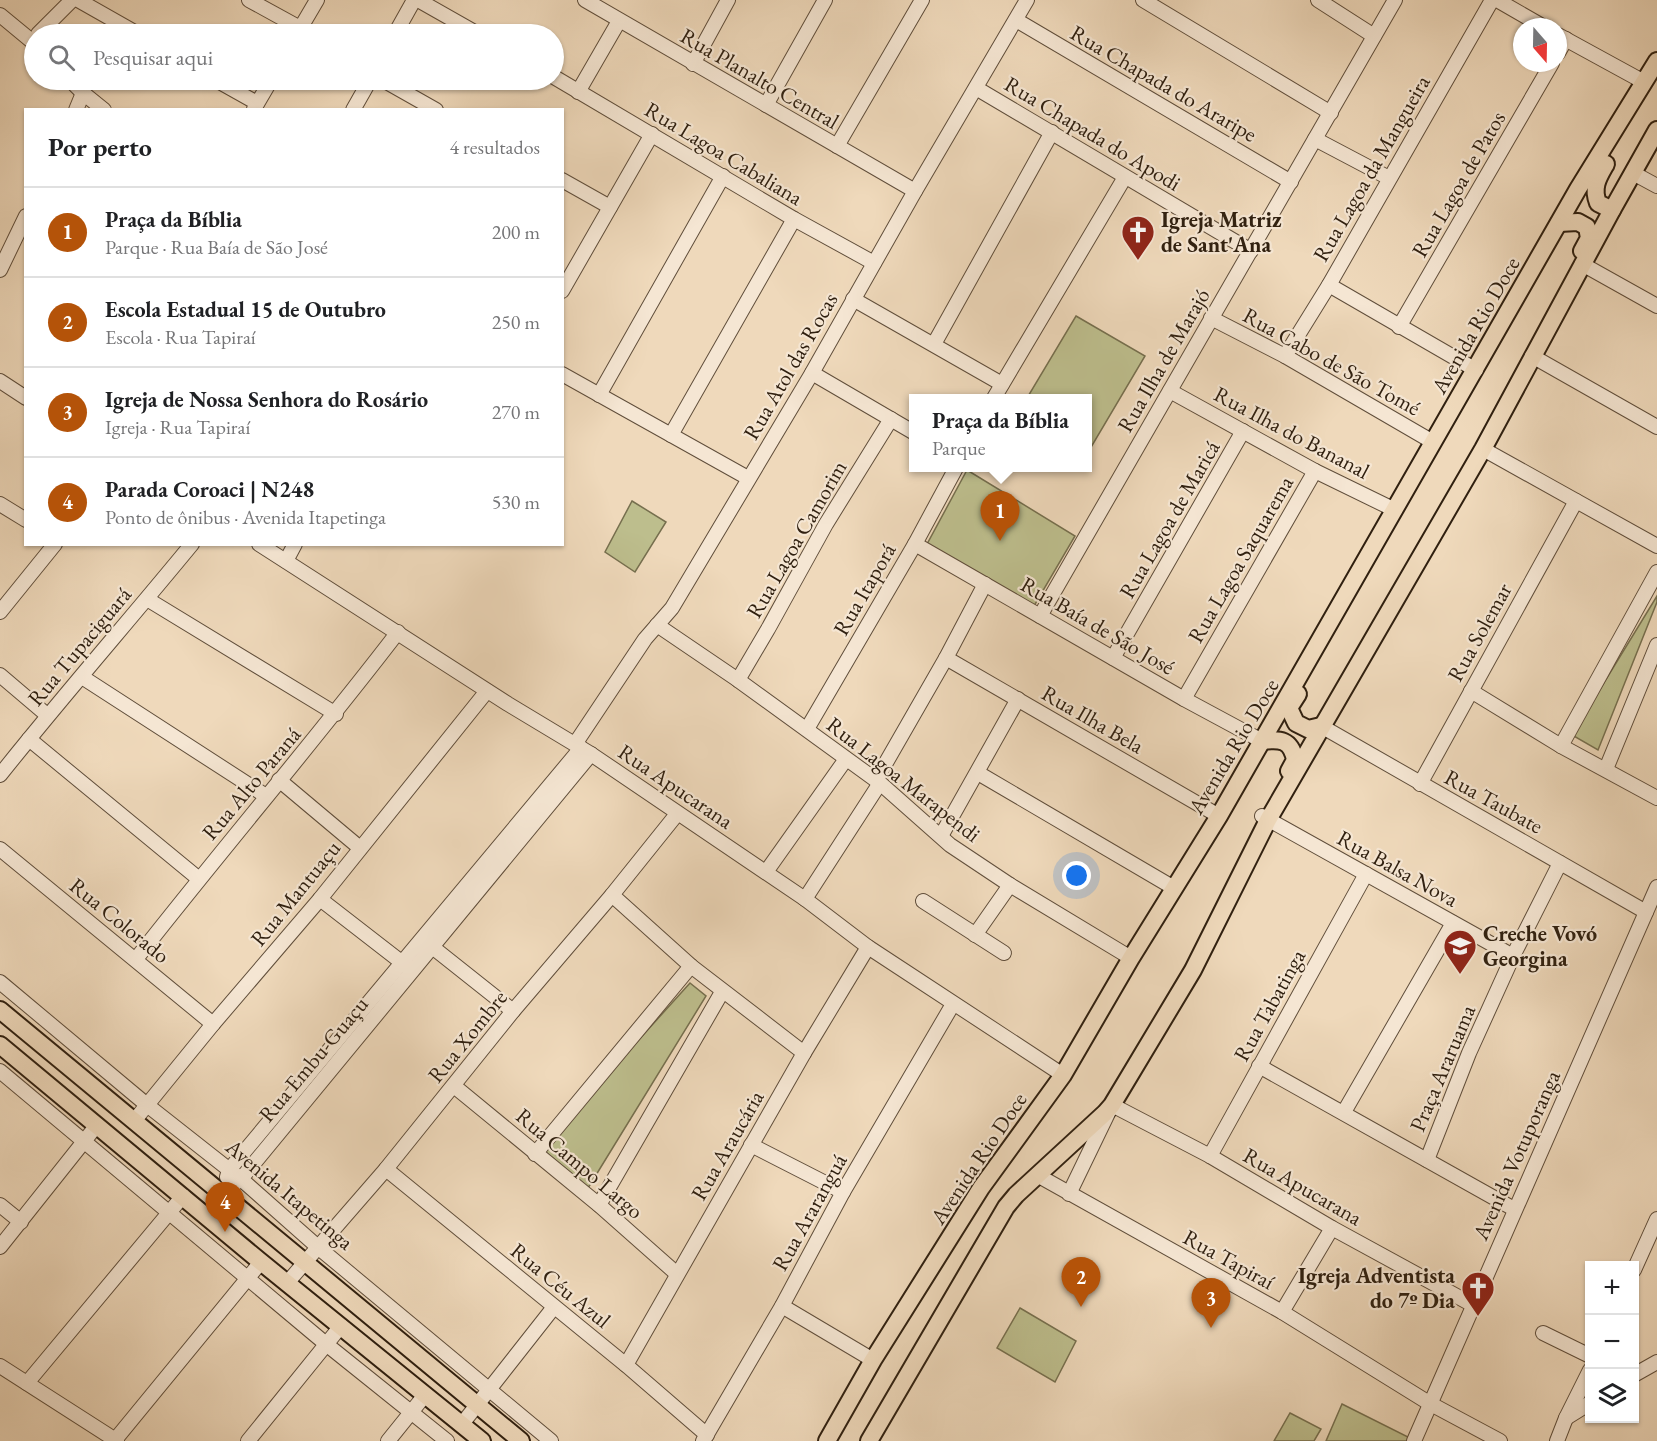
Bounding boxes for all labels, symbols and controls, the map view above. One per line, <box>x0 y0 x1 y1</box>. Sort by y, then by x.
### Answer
street label: Rua Chapada do Araripe <box>1065 18 1263 149</box>
north arrow <box>1513 18 1567 72</box>
street label: Rua Planalto Central <box>675 21 844 136</box>
search box <box>24 24 564 90</box>
icon: search <box>45 41 78 74</box>
text: Pesquisar aqui <box>93 43 213 72</box>
street label: Rua Chapada do Apodi <box>999 69 1186 198</box>
street label: Rua Lagoa da Mangueira <box>1306 70 1437 267</box>
street label: Rua Lagoa Cabaliana <box>639 95 808 212</box>
street label: Rua Lagoa de Patos <box>1405 106 1512 263</box>
text: Por perto <box>48 130 152 164</box>
text: 4 resultados <box>449 134 540 160</box>
text: Praça da Bíblia <box>105 205 242 234</box>
place label: Igreja Matriz de Sant'Ana <box>1161 205 1282 259</box>
church icon: Igreja Matriz de Sant'Ana <box>1120 214 1156 261</box>
text: 1 <box>62 219 73 245</box>
text: 200 m <box>492 219 540 245</box>
text: Parque · Rua Baía de São José <box>105 234 328 260</box>
street label: Avenida Rio Doce <box>1424 251 1527 400</box>
street label: Rua Ilha de Marajó <box>1110 283 1216 438</box>
street label: Rua Atol das Rocas <box>737 287 844 445</box>
text: Escola Estadual 15 de Outubro <box>105 295 386 324</box>
street label: Rua Cabo de São Tomé <box>1238 301 1426 423</box>
text: 2 <box>62 309 73 335</box>
text: 250 m <box>492 309 540 335</box>
text: Escola · Rua Tapiraí <box>105 324 256 350</box>
street label: Rua Ilha do Bananal <box>1209 379 1374 486</box>
text: Igreja de Nossa Senhora do Rosário <box>105 385 428 414</box>
popup <box>909 394 1092 472</box>
text: 3 <box>62 399 73 425</box>
text: 270 m <box>492 399 540 425</box>
text: Praça da Bíblia <box>932 406 1069 435</box>
text: Igreja · Rua Tapiraí <box>105 414 250 440</box>
text: Parque <box>932 435 986 461</box>
street label: Rua Lagoa de Maricá <box>1112 435 1227 603</box>
street label: Rua Lagoa Camorim <box>739 455 853 623</box>
street label: Rua Lagoa Saquarema <box>1181 470 1300 648</box>
text: Parada Coroaci | N248 <box>105 475 314 504</box>
text: 4 <box>62 489 73 515</box>
text: 530 m <box>492 489 540 515</box>
pin: 1 <box>980 492 1020 541</box>
text: Ponto de ônibus · Avenida Itapetinga <box>105 504 386 530</box>
street label: Rua Itaporá <box>826 538 903 641</box>
street label: Rua Baía de São José <box>1016 570 1180 681</box>
street label: Rua Solemar <box>1440 577 1519 687</box>
street label: Rua Tupaciguará <box>21 581 138 712</box>
street label: Avenida Rio Doce <box>1181 673 1286 820</box>
street label: Rua Ilha Bela <box>1036 679 1149 760</box>
street label: Rua Lagoa Marapendi <box>821 710 987 849</box>
street label: Rua Alto Paraná <box>195 720 307 846</box>
street label: Rua Apucarana <box>613 737 739 836</box>
street label: Rua Taubate <box>1439 762 1549 841</box>
street label: Rua Balsa Nova <box>1332 823 1463 914</box>
street label: Rua Mantuaçu <box>244 834 347 952</box>
your location <box>1062 861 1091 890</box>
street label: Rua Colorado <box>64 871 176 970</box>
place label: Creche Vovó Georgina <box>1483 919 1597 973</box>
school or university icon: Creche Vovó Georgina <box>1442 928 1478 975</box>
street label: Rua Tabatinga <box>1227 944 1312 1066</box>
street label: Rua Xombre <box>421 984 514 1089</box>
street label: Rua Embu-Guaçu <box>252 990 375 1128</box>
street label: Praça Araruama <box>1403 1000 1482 1136</box>
street label: Avenida Votuporanga <box>1466 1065 1567 1246</box>
street label: Rua Araucária <box>684 1085 771 1205</box>
street label: Avenida Rio Doce <box>923 1086 1034 1231</box>
street label: Rua Campo Largo <box>510 1101 650 1225</box>
street label: Avenida Itapetinga <box>219 1132 360 1256</box>
street label: Rua Apucarana <box>1238 1141 1368 1232</box>
street label: Rua Araranguá <box>765 1148 854 1276</box>
pin: 4 <box>206 1182 244 1232</box>
street label: Rua Tapiraí <box>1178 1223 1280 1297</box>
street label: Rua Céu Azul <box>505 1236 617 1335</box>
pin: 2 <box>1062 1258 1100 1307</box>
place label: Igreja Adventista do 7º Dia <box>1298 1261 1455 1315</box>
map controls <box>1585 1261 1639 1423</box>
button: + <box>1585 1261 1639 1315</box>
church icon: Igreja Adventista do 7º Dia <box>1460 1270 1496 1317</box>
pin: 3 <box>1192 1278 1230 1328</box>
button: − <box>1585 1315 1639 1369</box>
button: layers <box>1585 1369 1639 1423</box>

